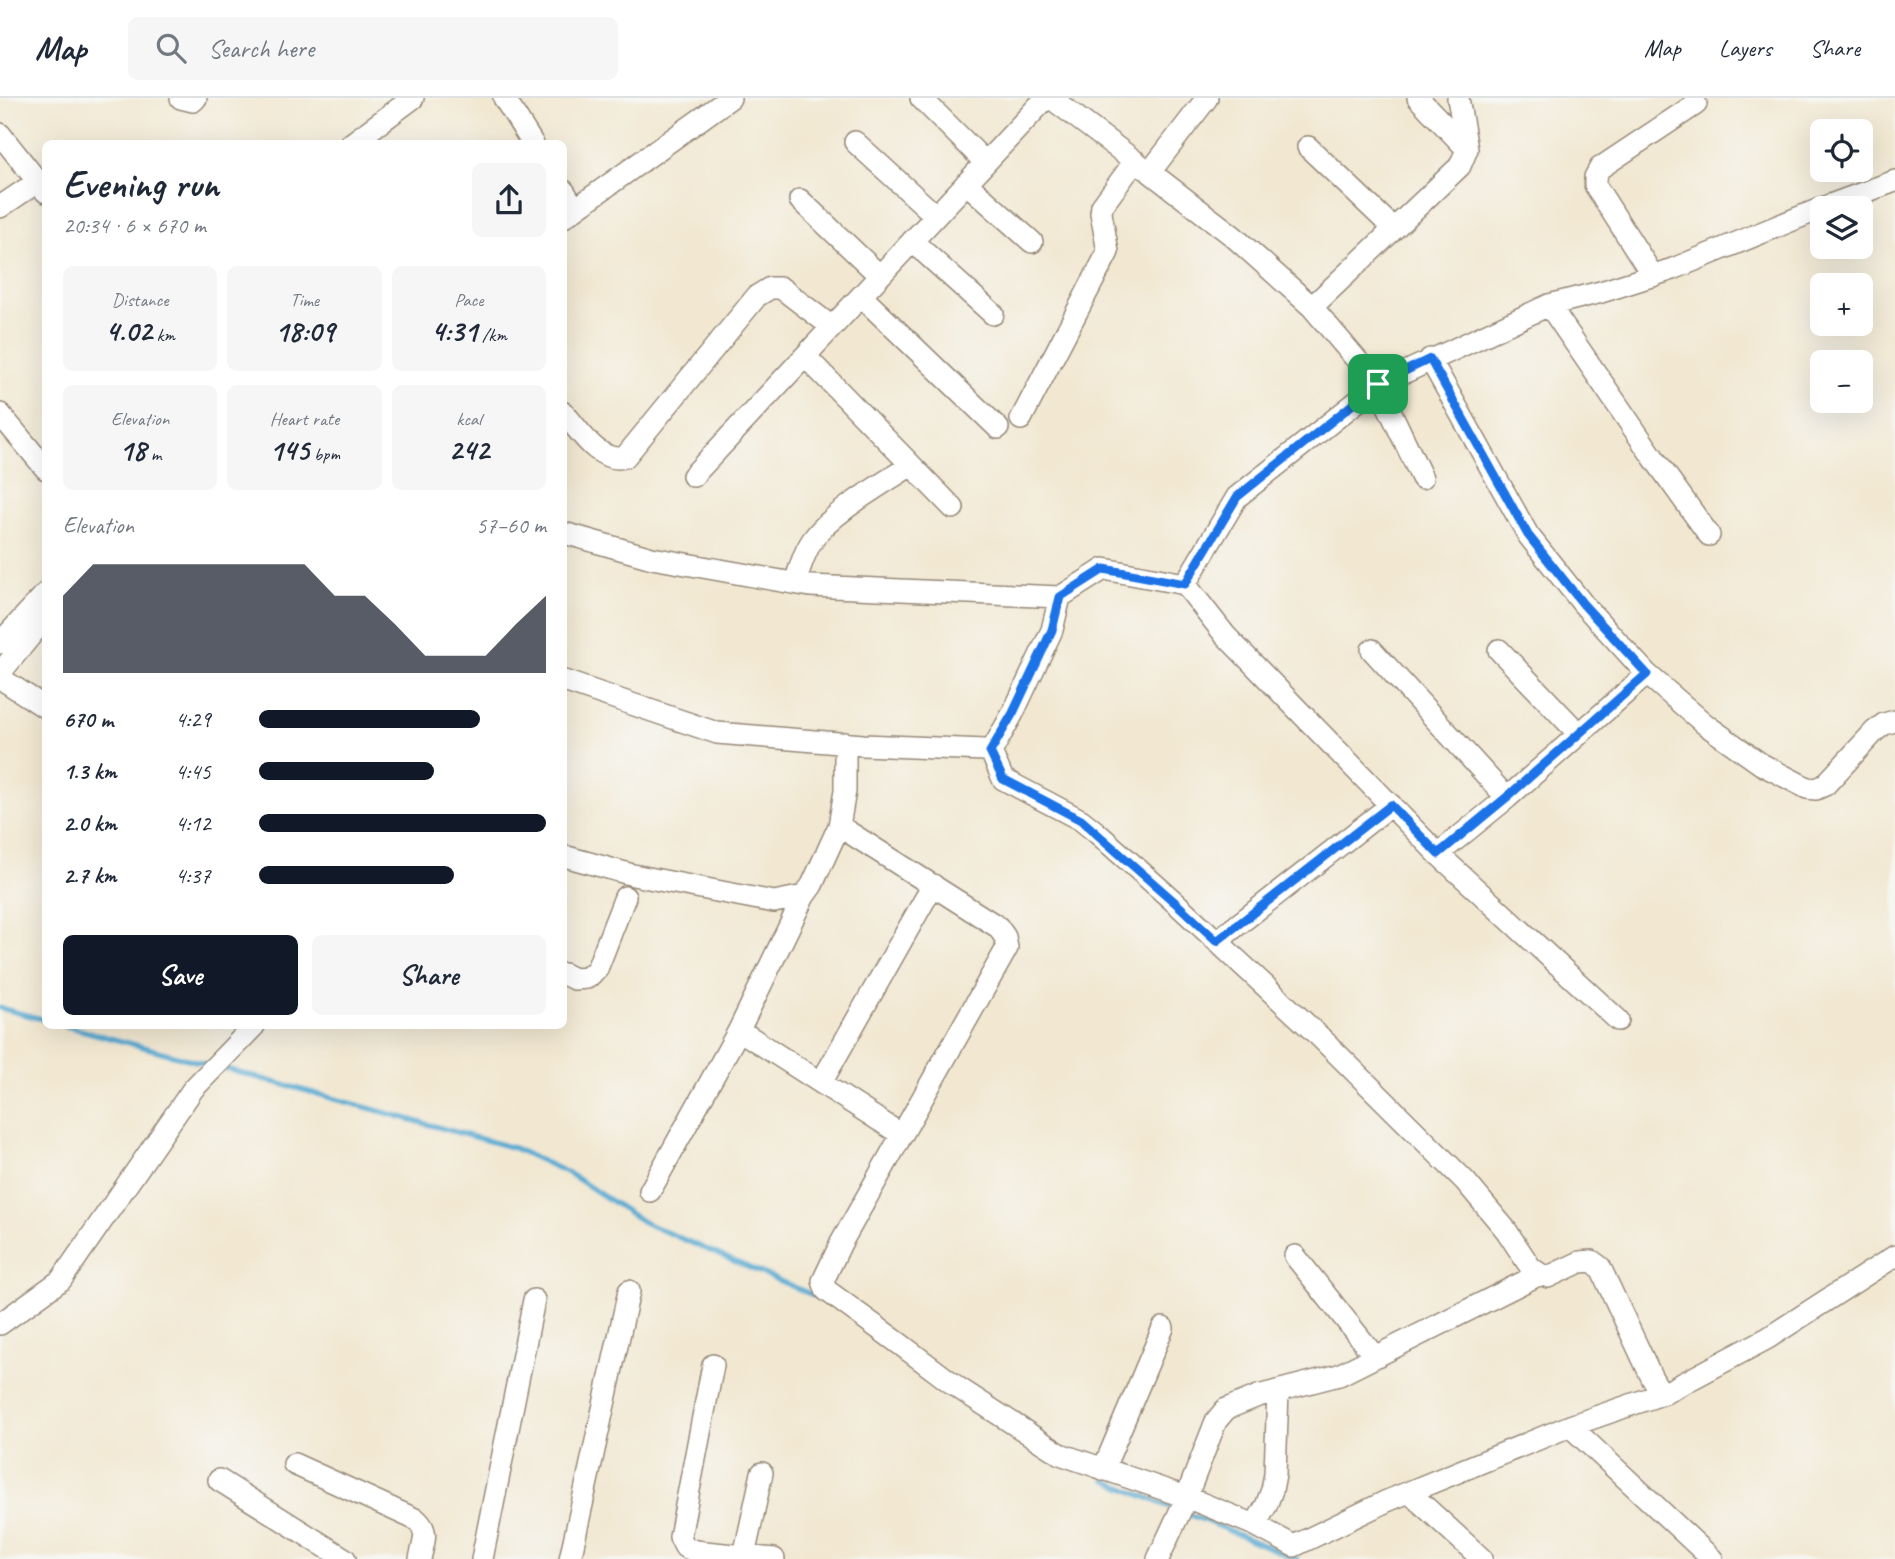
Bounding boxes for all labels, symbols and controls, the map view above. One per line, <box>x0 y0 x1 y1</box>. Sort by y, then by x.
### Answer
search box <box>128 17 618 80</box>
text: Map <box>35 27 86 69</box>
icon: search <box>152 29 190 67</box>
text: Search here <box>208 32 314 65</box>
text: Map <box>1644 33 1681 63</box>
text: Layers <box>1719 33 1772 63</box>
text: Share <box>1810 33 1860 63</box>
map controls <box>1810 119 1873 413</box>
button: locate <box>1810 119 1873 182</box>
text: Evening run <box>63 161 219 208</box>
button: share <box>472 163 546 237</box>
button: layers <box>1810 196 1873 259</box>
text: 20:34 · 6 × 670 m <box>63 211 206 240</box>
button: + <box>1810 273 1873 336</box>
text: Distance <box>112 288 169 312</box>
text: Time <box>290 288 319 312</box>
text: Pace <box>454 288 483 312</box>
text: 4.02 <box>105 312 152 350</box>
text: 18:09 <box>275 312 334 350</box>
text: 4:31 <box>431 312 477 350</box>
text: km <box>152 323 175 347</box>
text: /km <box>477 323 507 347</box>
button: − <box>1810 350 1873 413</box>
pin <box>1348 354 1408 414</box>
icon: arrive <box>1359 365 1397 403</box>
text: Elevation <box>111 407 169 431</box>
text: Heart rate <box>270 407 339 431</box>
text: kcal <box>456 407 481 431</box>
text: 18 <box>119 431 146 469</box>
text: 145 <box>269 431 309 469</box>
text: 242 <box>449 431 489 469</box>
text: m <box>146 442 161 466</box>
text: bpm <box>309 442 340 466</box>
text: Elevation <box>63 511 134 540</box>
text: 57–60 m <box>476 511 546 540</box>
text: 670 m <box>63 705 113 734</box>
text: 4:29 <box>175 705 211 734</box>
text: 1.3 km <box>63 757 117 786</box>
text: 4:45 <box>175 757 211 786</box>
text: 2.0 km <box>63 809 117 838</box>
text: 4:12 <box>175 809 211 838</box>
text: 2.7 km <box>63 861 116 890</box>
text: 4:37 <box>175 861 211 890</box>
button: Save <box>63 935 298 1015</box>
button: Share <box>312 935 546 1015</box>

